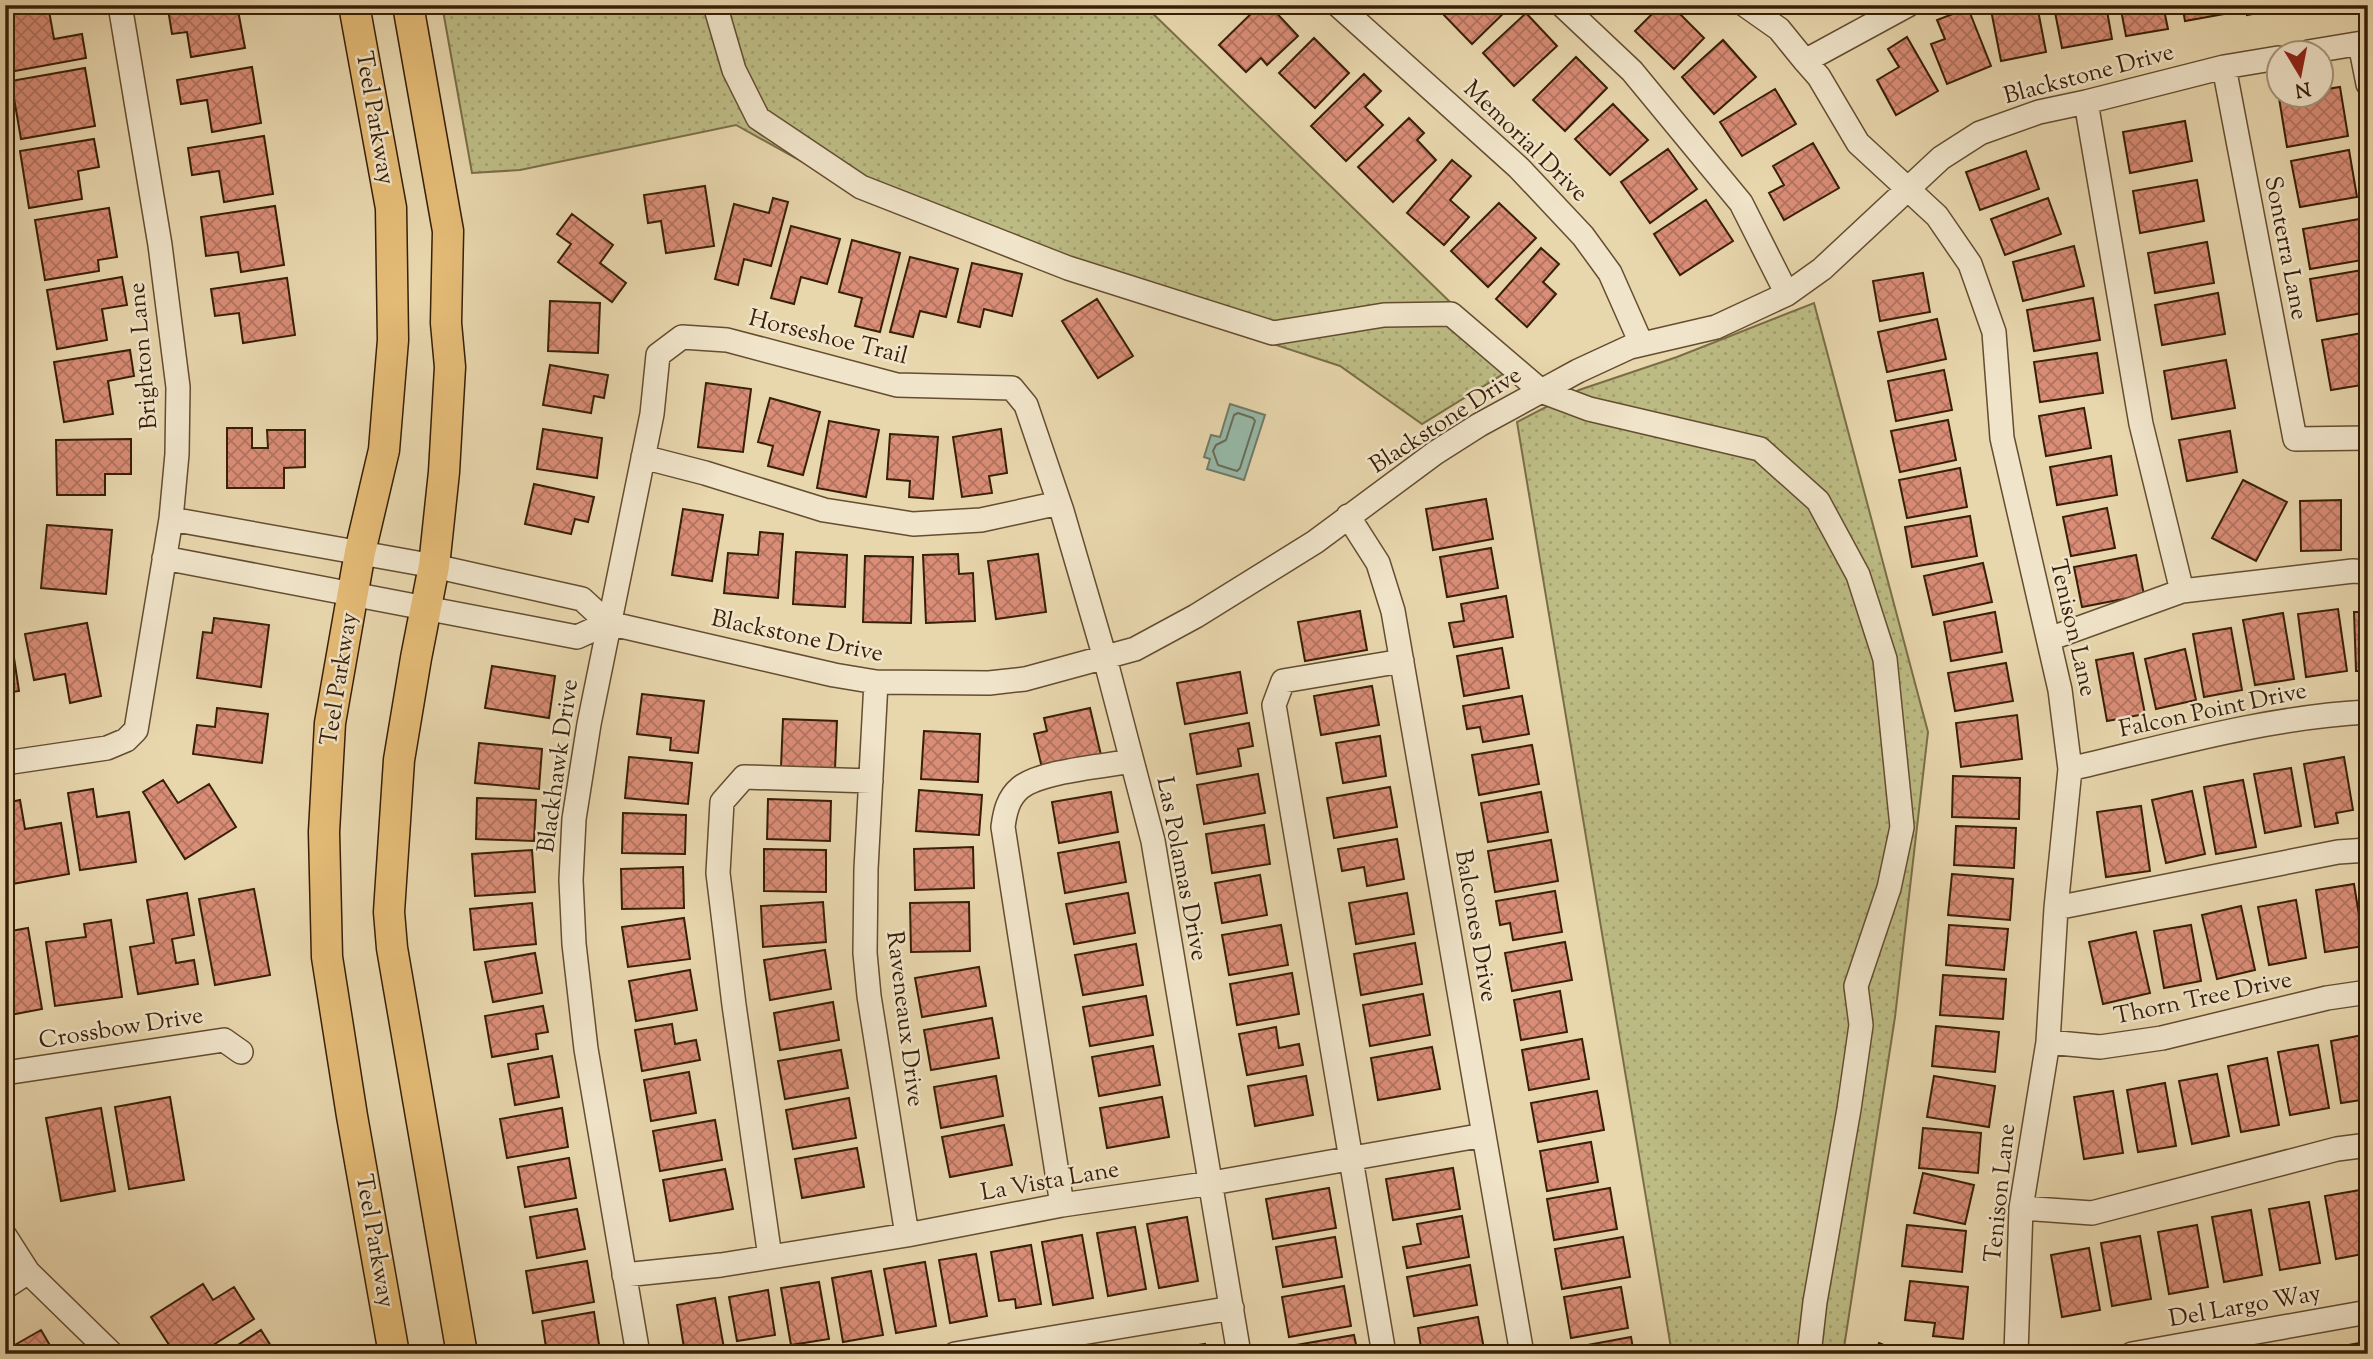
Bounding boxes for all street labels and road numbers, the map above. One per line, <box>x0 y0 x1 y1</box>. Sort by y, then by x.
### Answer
street label: Blackstone Drive <box>2000 36 2178 114</box>
street label: Teel Parkway <box>346 49 402 187</box>
street label: Memorial Drive <box>1455 73 1595 211</box>
street label: Sonterra Lane <box>2254 173 2316 323</box>
street label: Brighton Lane <box>121 281 167 431</box>
street label: Horseshoe Trail <box>745 302 911 374</box>
street label: Blackstone Drive <box>1363 359 1529 483</box>
street label: Tenison Lane <box>2040 556 2104 700</box>
street label: Blackstone Drive <box>708 602 886 672</box>
street label: Teel Parkway <box>313 610 367 748</box>
street label: Falcon Point Drive <box>2116 674 2310 748</box>
street label: Blackhawk Drive <box>530 677 588 855</box>
street label: Las Polamas Drive <box>1147 774 1215 964</box>
street label: Balcones Drive <box>1445 847 1505 1005</box>
street label: Raveneaux Drive <box>876 929 932 1109</box>
street label: Thorn Tree Drive <box>2111 964 2295 1034</box>
street label: Crossbow Drive <box>36 999 206 1059</box>
street label: Tenison Lane <box>1977 1122 2025 1264</box>
street label: La Vista Lane <box>978 1153 1122 1211</box>
street label: Teel Parkway <box>346 1172 402 1310</box>
street label: Del Largo Way <box>2166 1277 2324 1337</box>

